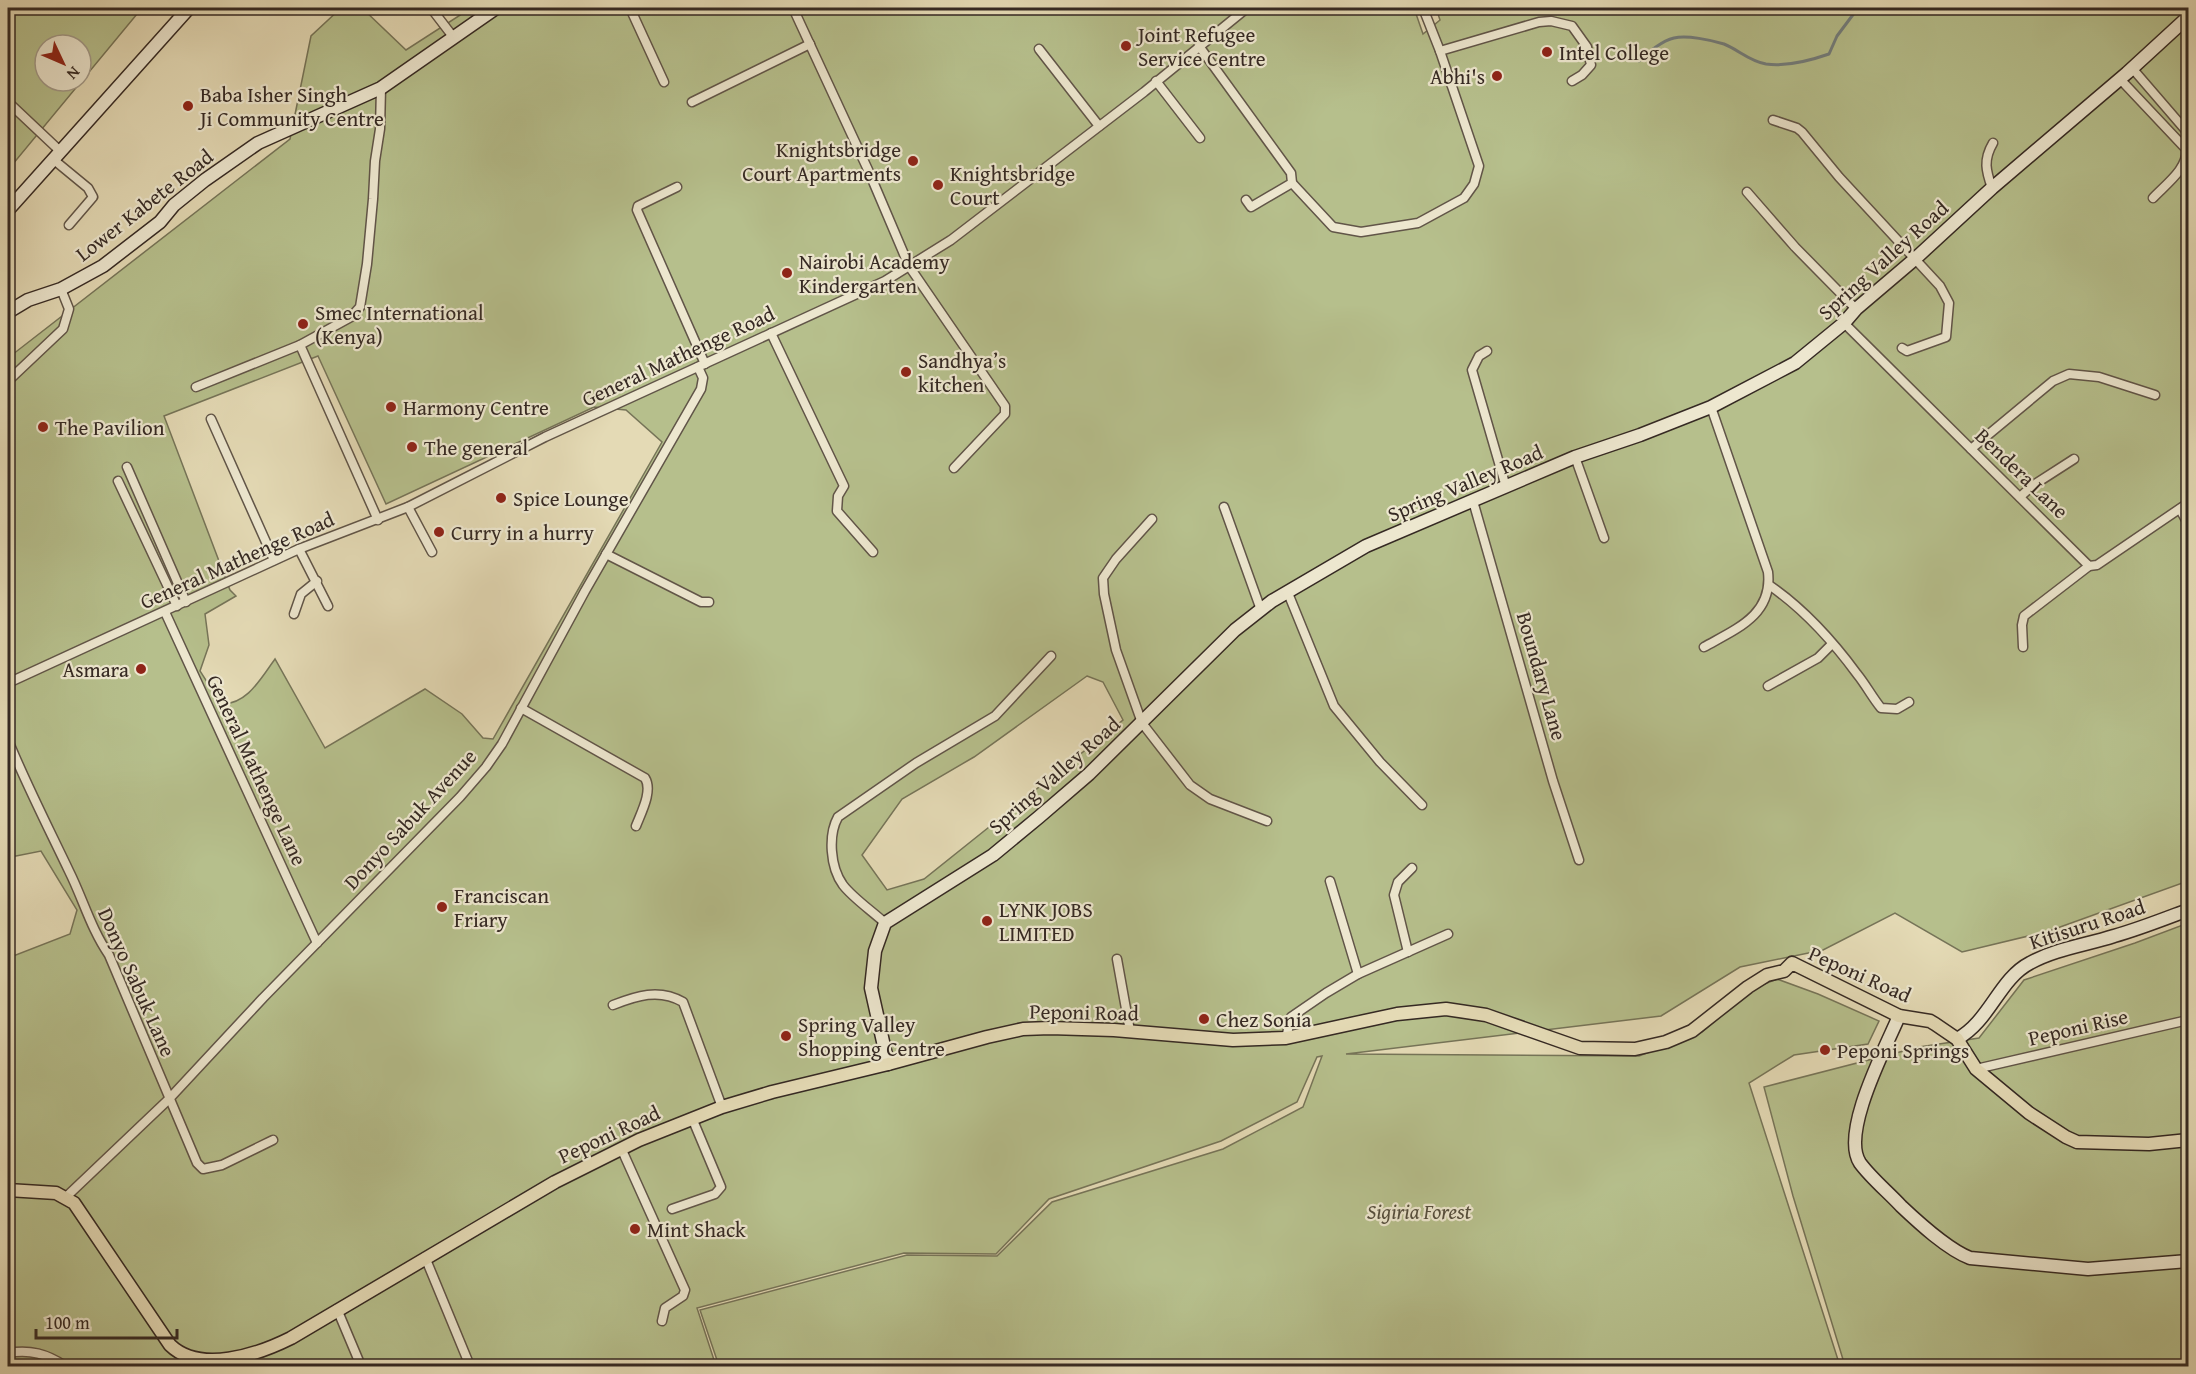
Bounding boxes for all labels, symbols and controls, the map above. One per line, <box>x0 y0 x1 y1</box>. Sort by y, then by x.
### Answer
place label: Joint Refugee Service Centre <box>1135 19 1266 74</box>
north arrow <box>33 33 93 93</box>
place label: Intel College <box>1559 37 1669 68</box>
marker: Joint Refugee Service Centre <box>1119 39 1133 53</box>
marker: Intel College <box>1540 45 1554 59</box>
text: N <box>61 61 86 86</box>
place label: Abhi's <box>1430 61 1485 92</box>
marker: Abhi's <box>1490 69 1504 83</box>
place label: Baba Isher Singh Ji Community Centre <box>197 79 384 134</box>
marker: Baba Isher Singh Ji Community Centre <box>181 99 195 113</box>
place label: Knightsbridge Court Apartments <box>742 134 901 189</box>
street label: Lower Kabete Road <box>69 141 220 269</box>
marker: Knightsbridge Court Apartments <box>906 154 920 168</box>
place label: Knightsbridge Court <box>950 158 1075 213</box>
marker: Knightsbridge Court <box>931 178 945 192</box>
street label: Spring Valley Road <box>1811 192 1956 327</box>
place label: Nairobi Academy Kindergarten <box>799 246 950 301</box>
marker: Nairobi Academy Kindergarten <box>780 266 794 280</box>
place label: Smec International (Kenya) <box>315 297 484 352</box>
street label: General Mathenge Road <box>576 297 780 414</box>
marker: Smec International (Kenya) <box>296 317 310 331</box>
place label: Sandhya’s kitchen <box>918 345 1006 400</box>
marker: Sandhya’s kitchen <box>899 365 913 379</box>
place label: Harmony Centre <box>403 392 549 423</box>
marker: Harmony Centre <box>384 400 398 414</box>
place label: The Pavilion <box>55 412 165 443</box>
marker: The Pavilion <box>36 420 50 434</box>
street label: Bendera Lane <box>1968 420 2076 526</box>
place label: The general <box>424 432 528 463</box>
street label: Spring Valley Road <box>1382 436 1548 530</box>
marker: The general <box>405 440 419 454</box>
place label: Spice Lounge <box>513 483 629 514</box>
marker: Spice Lounge <box>494 491 508 505</box>
street label: General Mathenge Road <box>135 503 340 617</box>
place label: Curry in a hurry <box>451 517 594 548</box>
marker: Curry in a hurry <box>432 525 446 539</box>
street label: Boundary Lane <box>1509 608 1575 744</box>
place label: Asmara <box>62 654 129 685</box>
marker: Asmara <box>134 662 148 676</box>
street label: General Mathenge Lane <box>199 669 315 871</box>
street label: Spring Valley Road <box>981 708 1127 841</box>
street label: Donyo Sabuk Avenue <box>336 741 484 896</box>
place label: Franciscan Friary <box>454 880 549 935</box>
street label: Kitisuru Road <box>2025 890 2150 957</box>
place label: LYNK JOBS LIMITED <box>999 894 1093 949</box>
marker: Franciscan Friary <box>435 900 449 914</box>
street label: Donyo Sabuk Lane <box>90 903 184 1062</box>
marker: LYNK JOBS LIMITED <box>980 914 994 928</box>
street label: Peponi Road <box>1804 938 1917 1011</box>
street label: Peponi Road <box>1029 996 1140 1028</box>
street label: Peponi Rise <box>2025 1000 2131 1054</box>
place label: Chez Sonia <box>1216 1004 1312 1035</box>
place label: Spring Valley Shopping Centre <box>798 1009 945 1064</box>
marker: Chez Sonia <box>1197 1012 1211 1026</box>
marker: Spring Valley Shopping Centre <box>779 1029 793 1043</box>
place label: Peponi Springs <box>1837 1035 1969 1066</box>
marker: Peponi Springs <box>1818 1043 1832 1057</box>
street label: Peponi Road <box>553 1096 666 1171</box>
park label: Sigiria Forest <box>1367 1196 1472 1227</box>
place label: Mint Shack <box>647 1214 746 1245</box>
marker: Mint Shack <box>628 1222 642 1236</box>
scale bar <box>36 1302 177 1340</box>
text: 100 m <box>45 1309 90 1336</box>

